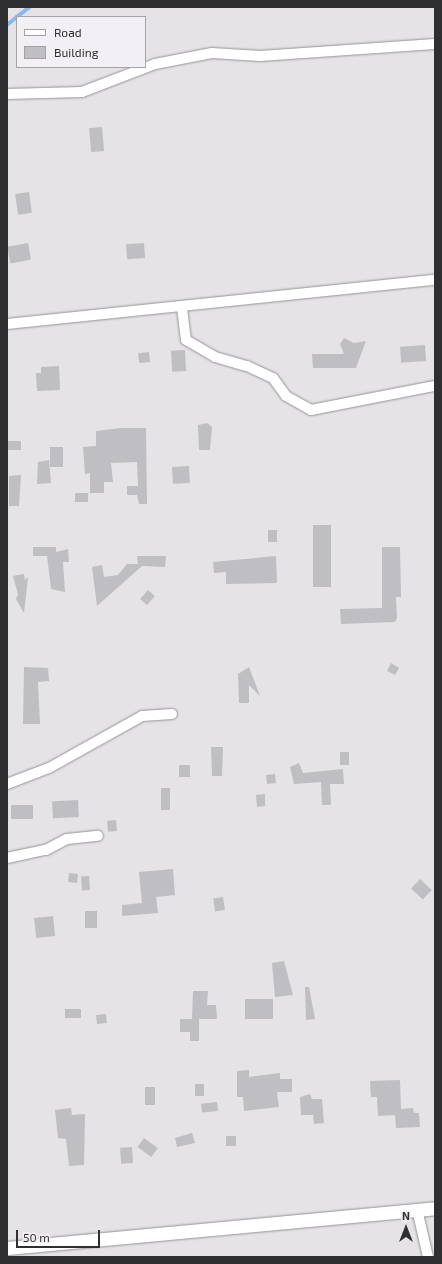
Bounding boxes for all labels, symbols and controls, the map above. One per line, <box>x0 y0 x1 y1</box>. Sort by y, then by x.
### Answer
legend <box>16 16 146 68</box>
text: Road <box>54 25 82 39</box>
text: Building <box>54 45 98 59</box>
north arrow <box>386 1208 426 1248</box>
text: N <box>402 1209 410 1222</box>
scale bar <box>18 1222 102 1248</box>
text: 50 m <box>23 1230 50 1244</box>

